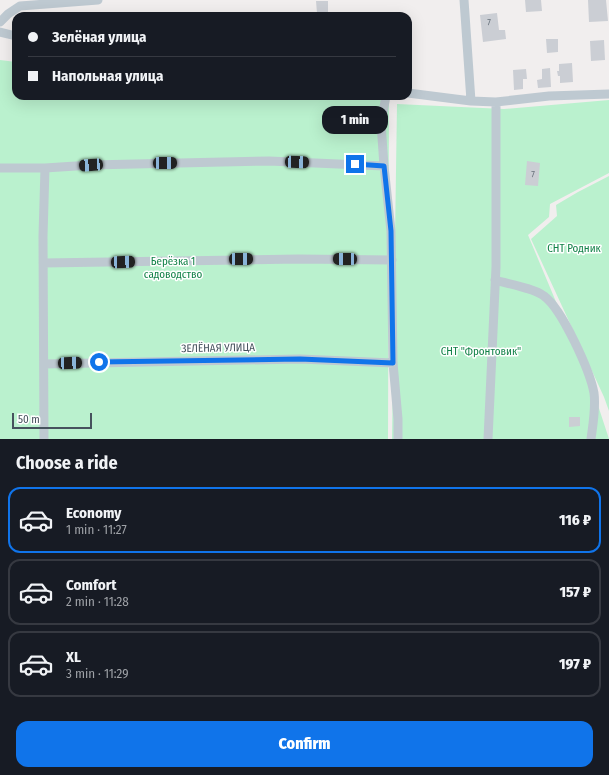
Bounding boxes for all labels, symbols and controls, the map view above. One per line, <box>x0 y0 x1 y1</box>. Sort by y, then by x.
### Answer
house number: 7 <box>487 17 491 27</box>
text: Зелёная улица <box>52 28 146 46</box>
text: Напольная улица <box>52 67 163 85</box>
callout: 1 min <box>322 106 388 134</box>
text: 1 min <box>341 112 369 127</box>
route end <box>346 155 364 173</box>
car <box>285 156 309 168</box>
car <box>153 157 177 169</box>
car <box>79 158 103 172</box>
house number: 7 <box>531 169 535 179</box>
park label: СНТ Родник <box>547 242 602 255</box>
car <box>229 253 253 265</box>
car <box>333 253 357 265</box>
park label: Берёзка 1 садоводство <box>144 255 202 281</box>
car <box>111 256 135 268</box>
street label: ЗЕЛЁНАЯ УЛИЦА <box>181 341 255 355</box>
park label: СНТ "Фронтовик" <box>441 345 521 358</box>
route start <box>90 353 108 371</box>
car <box>58 357 82 369</box>
scale bar <box>12 411 92 430</box>
text: 50 m <box>18 413 40 426</box>
text: Choose a ride <box>16 452 118 474</box>
icon: car <box>18 502 54 538</box>
text: Economy <box>66 504 121 522</box>
text: 116 ₽ <box>559 511 591 529</box>
text: 1 min · 11:27 <box>66 522 127 537</box>
icon: car <box>18 574 54 610</box>
text: Comfort <box>66 576 117 594</box>
text: 157 ₽ <box>560 583 591 601</box>
text: 2 min · 11:28 <box>66 594 129 609</box>
icon: car <box>18 646 54 682</box>
text: XL <box>66 648 81 666</box>
text: 197 ₽ <box>559 655 591 673</box>
text: 3 min · 11:29 <box>66 666 129 681</box>
button: Confirm <box>16 721 593 767</box>

